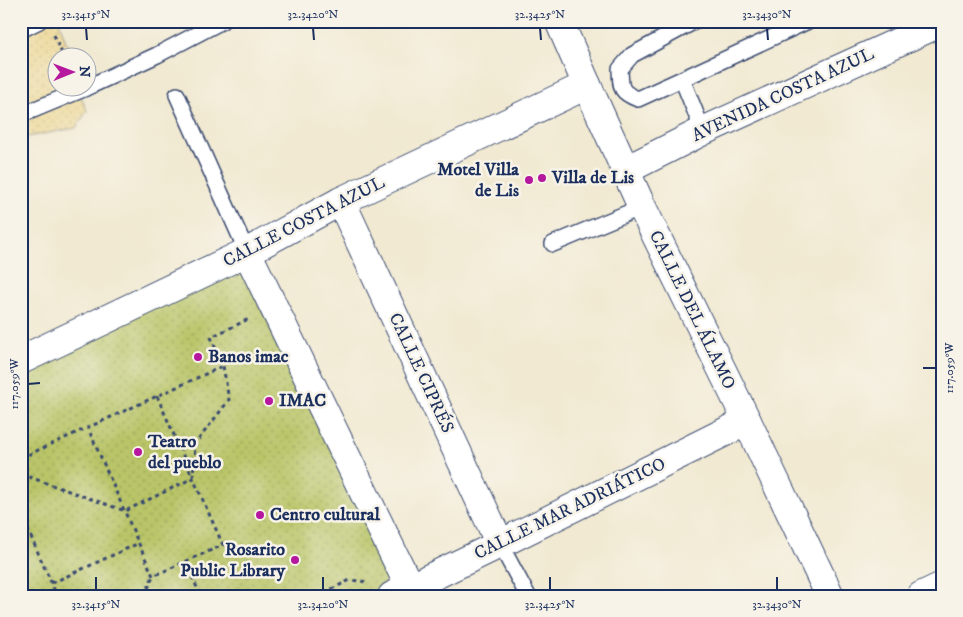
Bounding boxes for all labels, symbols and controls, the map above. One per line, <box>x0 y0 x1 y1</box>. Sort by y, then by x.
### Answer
text: 32.3415°N <box>62 7 111 22</box>
text: 32.3420°N <box>288 7 339 22</box>
text: 32.3425°N <box>515 7 565 22</box>
text: 32.3430°N <box>742 7 792 22</box>
street label: AVENIDA COSTA AZUL <box>688 43 878 147</box>
north arrow <box>48 48 98 98</box>
text: N <box>75 66 93 78</box>
place label: Motel Villa de Lis <box>437 159 519 202</box>
place label: Villa de Lis <box>551 167 634 189</box>
street label: CALLE COSTA AZUL <box>220 172 389 272</box>
marker: Villa de Lis <box>536 172 548 184</box>
marker: Motel Villa de Lis <box>523 174 535 186</box>
street label: CALLE DEL ÁLAMO <box>644 227 741 393</box>
street label: CALLE CIPRÉS <box>384 309 458 437</box>
text: 117.059°W <box>942 341 957 394</box>
place label: Banos imac <box>208 346 289 368</box>
marker: Banos imac <box>192 351 204 363</box>
text: 117.059°W <box>7 357 22 410</box>
place label: IMAC <box>279 390 326 412</box>
marker: IMAC <box>263 395 275 407</box>
place label: Teatro del pueblo <box>147 431 222 474</box>
marker: Teatro del pueblo <box>132 446 144 458</box>
street label: CALLE MAR ADRIÁTICO <box>470 452 669 565</box>
place label: Centro cultural <box>270 504 380 526</box>
marker: Centro cultural <box>254 509 266 521</box>
place label: Rosarito Public Library <box>180 539 285 582</box>
marker: Rosarito Public Library <box>289 554 301 566</box>
text: 32.3415°N <box>72 597 121 612</box>
text: 32.3420°N <box>298 597 349 612</box>
text: 32.3425°N <box>525 597 575 612</box>
text: 32.3430°N <box>752 597 802 612</box>

